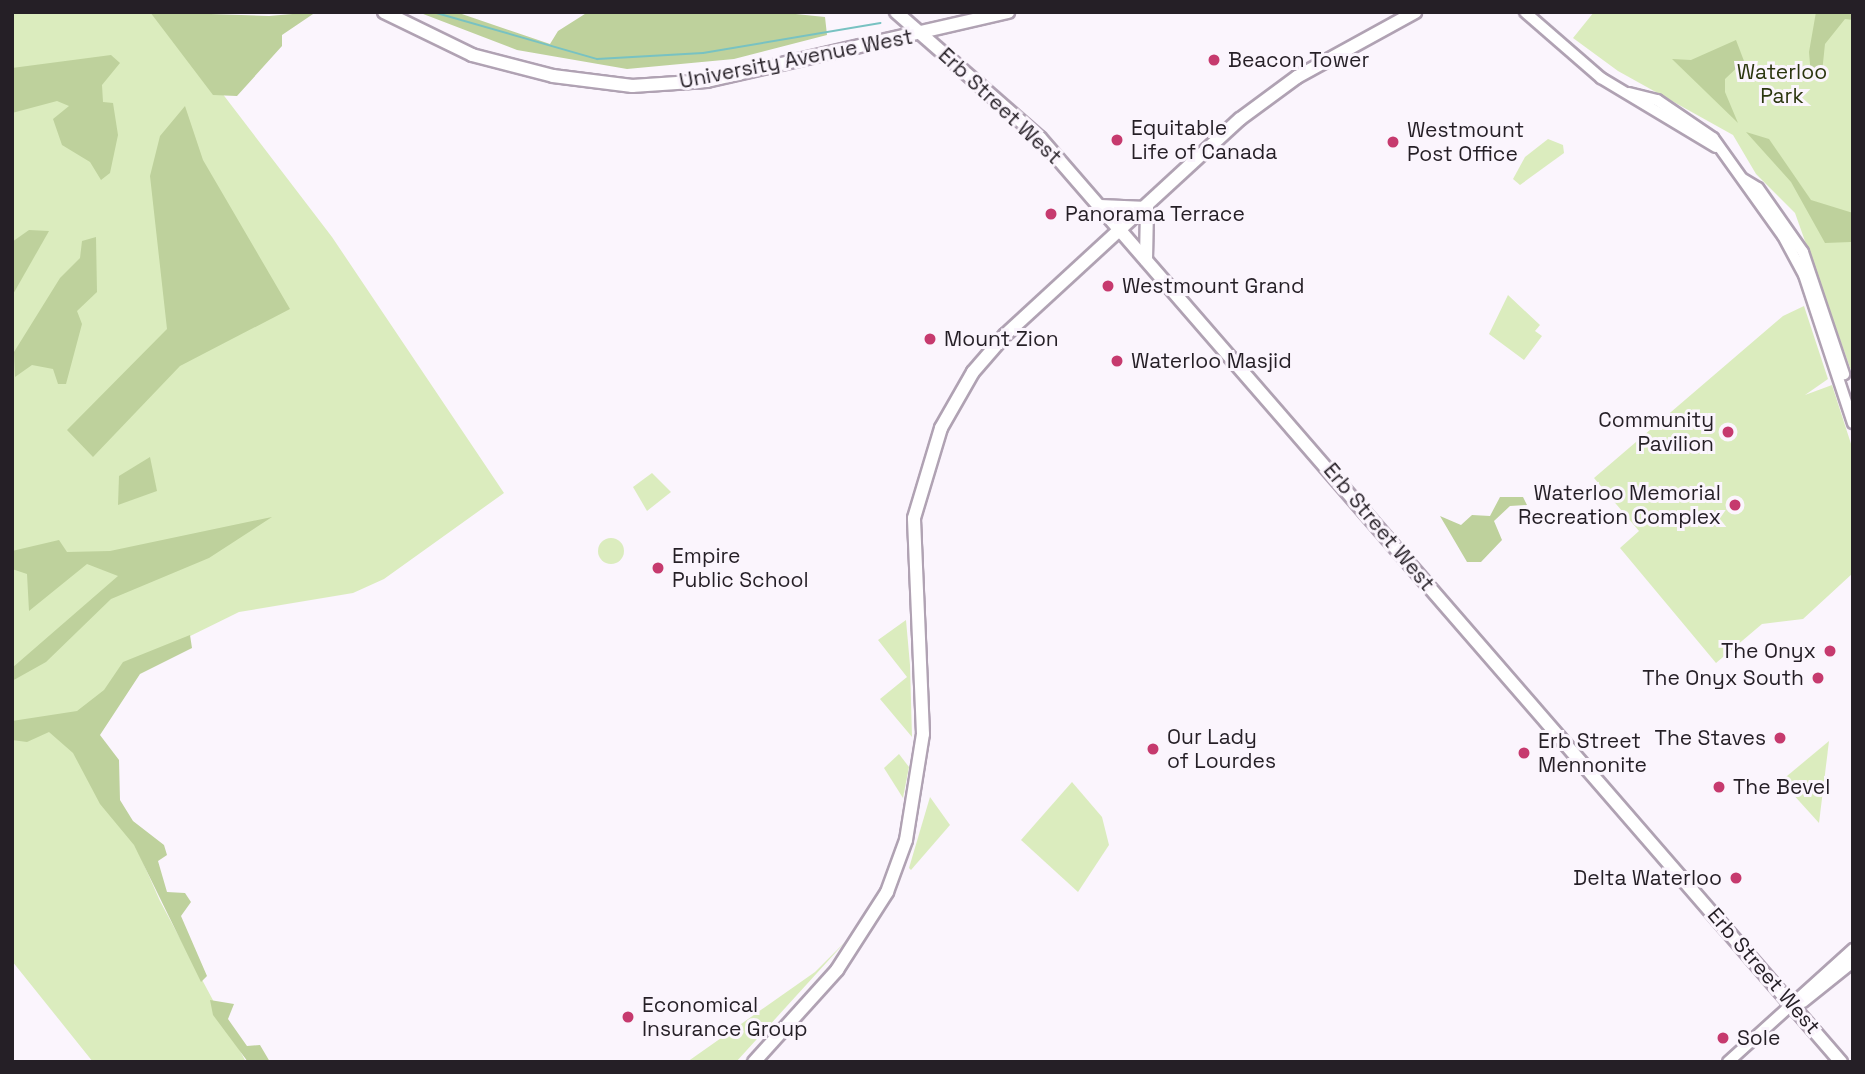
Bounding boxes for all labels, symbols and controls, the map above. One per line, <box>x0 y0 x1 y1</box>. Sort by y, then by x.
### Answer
street label: University Avenue West <box>677 24 915 94</box>
street label: Erb Street West <box>933 42 1067 170</box>
place label: Beacon Tower <box>1228 47 1370 73</box>
marker: Beacon Tower <box>1206 52 1222 68</box>
park label: Waterloo Park <box>1737 59 1827 109</box>
place label: Equitable Life of Canada <box>1131 115 1277 165</box>
place label: Westmount Post Office <box>1407 117 1524 167</box>
marker: Equitable Life of Canada <box>1109 132 1125 148</box>
marker: Westmount Post Office <box>1385 134 1401 150</box>
place label: Panorama Terrace <box>1065 201 1245 227</box>
marker: Panorama Terrace <box>1043 206 1059 222</box>
place label: Westmount Grand <box>1122 273 1304 299</box>
marker: Westmount Grand <box>1100 278 1116 294</box>
place label: Mount Zion <box>944 326 1059 352</box>
marker: Mount Zion <box>922 331 938 347</box>
place label: Waterloo Masjid <box>1131 348 1292 374</box>
marker: Waterloo Masjid <box>1109 353 1125 369</box>
place label: Community Pavilion <box>1598 407 1714 457</box>
marker: Community Pavilion <box>1720 424 1736 440</box>
street label: Erb Street West <box>1318 458 1440 596</box>
place label: Waterloo Memorial Recreation Complex <box>1518 480 1721 530</box>
marker: Waterloo Memorial Recreation Complex <box>1727 497 1743 513</box>
place label: Empire Public School <box>672 543 809 593</box>
marker: Empire Public School <box>650 560 666 576</box>
place label: The Onyx <box>1721 638 1816 664</box>
marker: The Onyx <box>1822 643 1838 659</box>
place label: The Onyx South <box>1642 665 1804 691</box>
marker: The Onyx South <box>1810 670 1826 686</box>
place label: Our Lady of Lourdes <box>1167 724 1276 774</box>
place label: The Staves <box>1655 725 1766 751</box>
place label: Erb Street Mennonite <box>1538 728 1647 778</box>
marker: The Staves <box>1772 730 1788 746</box>
marker: Our Lady of Lourdes <box>1145 741 1161 757</box>
marker: Erb Street Mennonite <box>1516 745 1532 761</box>
place label: The Bevel <box>1733 774 1830 800</box>
marker: The Bevel <box>1711 779 1727 795</box>
place label: Delta Waterloo <box>1573 865 1722 891</box>
marker: Delta Waterloo <box>1728 870 1744 886</box>
street label: Erb Street West <box>1702 903 1826 1039</box>
place label: Economical Insurance Group <box>642 992 808 1042</box>
marker: Economical Insurance Group <box>620 1009 636 1025</box>
place label: Sole <box>1737 1025 1780 1051</box>
marker: Sole <box>1715 1030 1731 1046</box>

